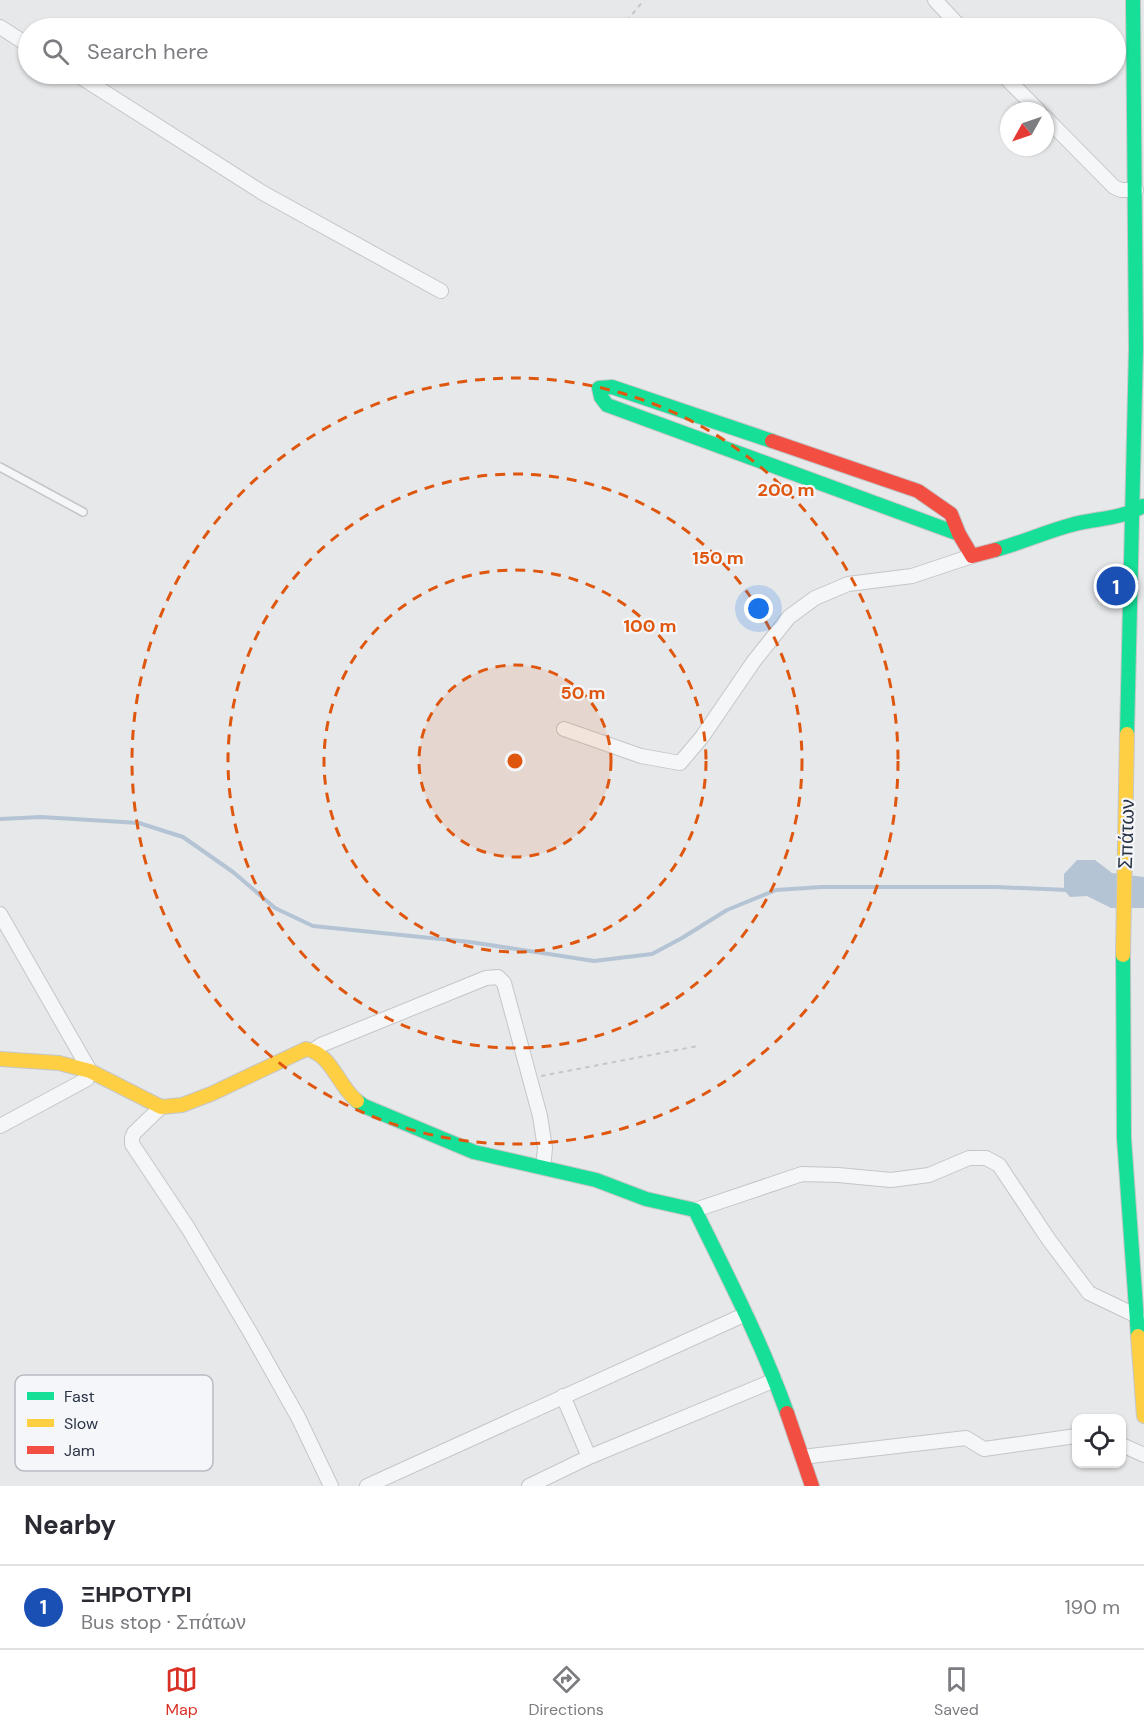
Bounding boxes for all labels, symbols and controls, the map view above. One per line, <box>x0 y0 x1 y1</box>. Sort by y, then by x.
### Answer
search box <box>18 18 1126 84</box>
icon: search <box>39 35 72 68</box>
text: Search here <box>87 37 208 66</box>
north arrow <box>1000 102 1054 156</box>
text: 200 m <box>758 478 814 502</box>
text: 150 m <box>692 546 744 570</box>
pin: 1 <box>1096 564 1136 608</box>
your location <box>744 594 773 623</box>
text: 100 m <box>623 614 677 638</box>
text: 50 m <box>560 681 606 705</box>
centre of rings <box>505 751 525 771</box>
street label: Σπάτων <box>1112 799 1140 869</box>
legend <box>15 1375 213 1471</box>
text: Fast <box>64 1386 95 1407</box>
text: Slow <box>64 1413 98 1434</box>
map controls <box>1072 1414 1126 1468</box>
button: locate <box>1072 1414 1126 1468</box>
text: Jam <box>64 1440 95 1461</box>
text: Nearby <box>24 1508 116 1542</box>
text: ΞΗΡΟΤΥΡΙ <box>81 1580 192 1609</box>
text: 1 <box>40 1594 47 1620</box>
text: 190 m <box>1064 1594 1120 1620</box>
text: Bus stop · Σπάτων <box>81 1609 246 1635</box>
tab: Map <box>165 1663 198 1720</box>
tab: Directions <box>528 1663 604 1720</box>
tab: Saved <box>934 1663 979 1720</box>

